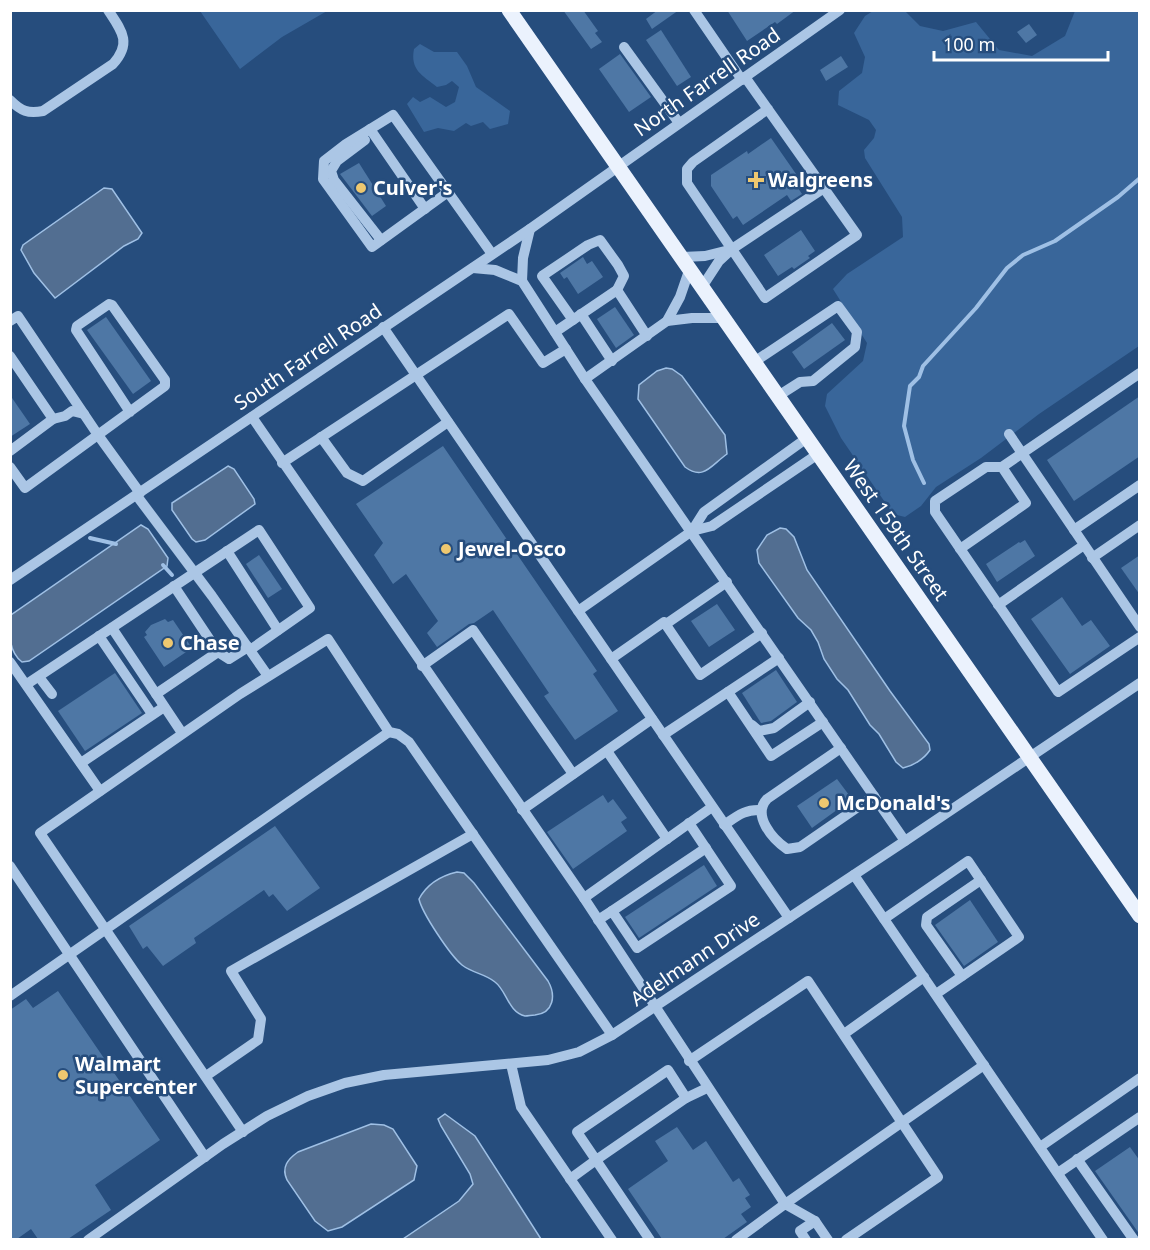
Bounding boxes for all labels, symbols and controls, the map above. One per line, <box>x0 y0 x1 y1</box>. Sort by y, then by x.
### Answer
street label: North Farrell Road <box>628 21 785 142</box>
scale bar <box>934 24 1108 62</box>
text: 100 m <box>943 32 995 56</box>
place label: Walgreens <box>768 166 873 193</box>
marker: Walgreens <box>749 173 763 187</box>
place label: Culver's <box>373 174 453 201</box>
marker: Culver's <box>354 181 368 195</box>
street label: South Farrell Road <box>229 297 387 416</box>
street label: West 159th Street <box>838 454 955 606</box>
place label: Jewel-Osco <box>456 535 566 562</box>
marker: Jewel-Osco <box>439 542 453 556</box>
place label: Chase <box>180 629 240 656</box>
marker: Chase <box>161 636 175 650</box>
place label: McDonald's <box>836 789 951 816</box>
marker: McDonald's <box>817 796 831 810</box>
street label: Adelmann Drive <box>625 905 765 1012</box>
place label: Walmart Supercenter <box>75 1050 197 1100</box>
marker: Walmart Supercenter <box>56 1068 70 1082</box>

